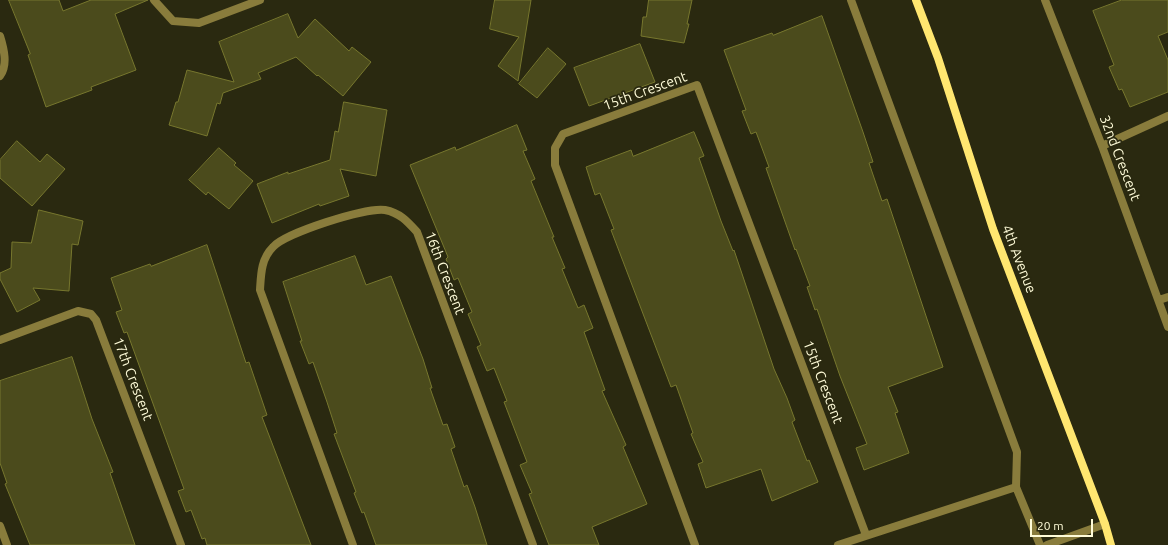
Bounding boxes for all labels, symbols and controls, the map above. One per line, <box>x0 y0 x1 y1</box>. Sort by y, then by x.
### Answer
street label: 15th Crescent <box>601 68 689 114</box>
street label: 32nd Crescent <box>1096 113 1144 203</box>
street label: 4th Avenue <box>998 222 1040 296</box>
street label: 16th Crescent <box>421 229 469 317</box>
street label: 17th Crescent <box>109 335 157 423</box>
street label: 15th Crescent <box>799 338 847 426</box>
scale bar <box>1032 511 1095 537</box>
text: 20 m <box>1037 519 1064 532</box>

